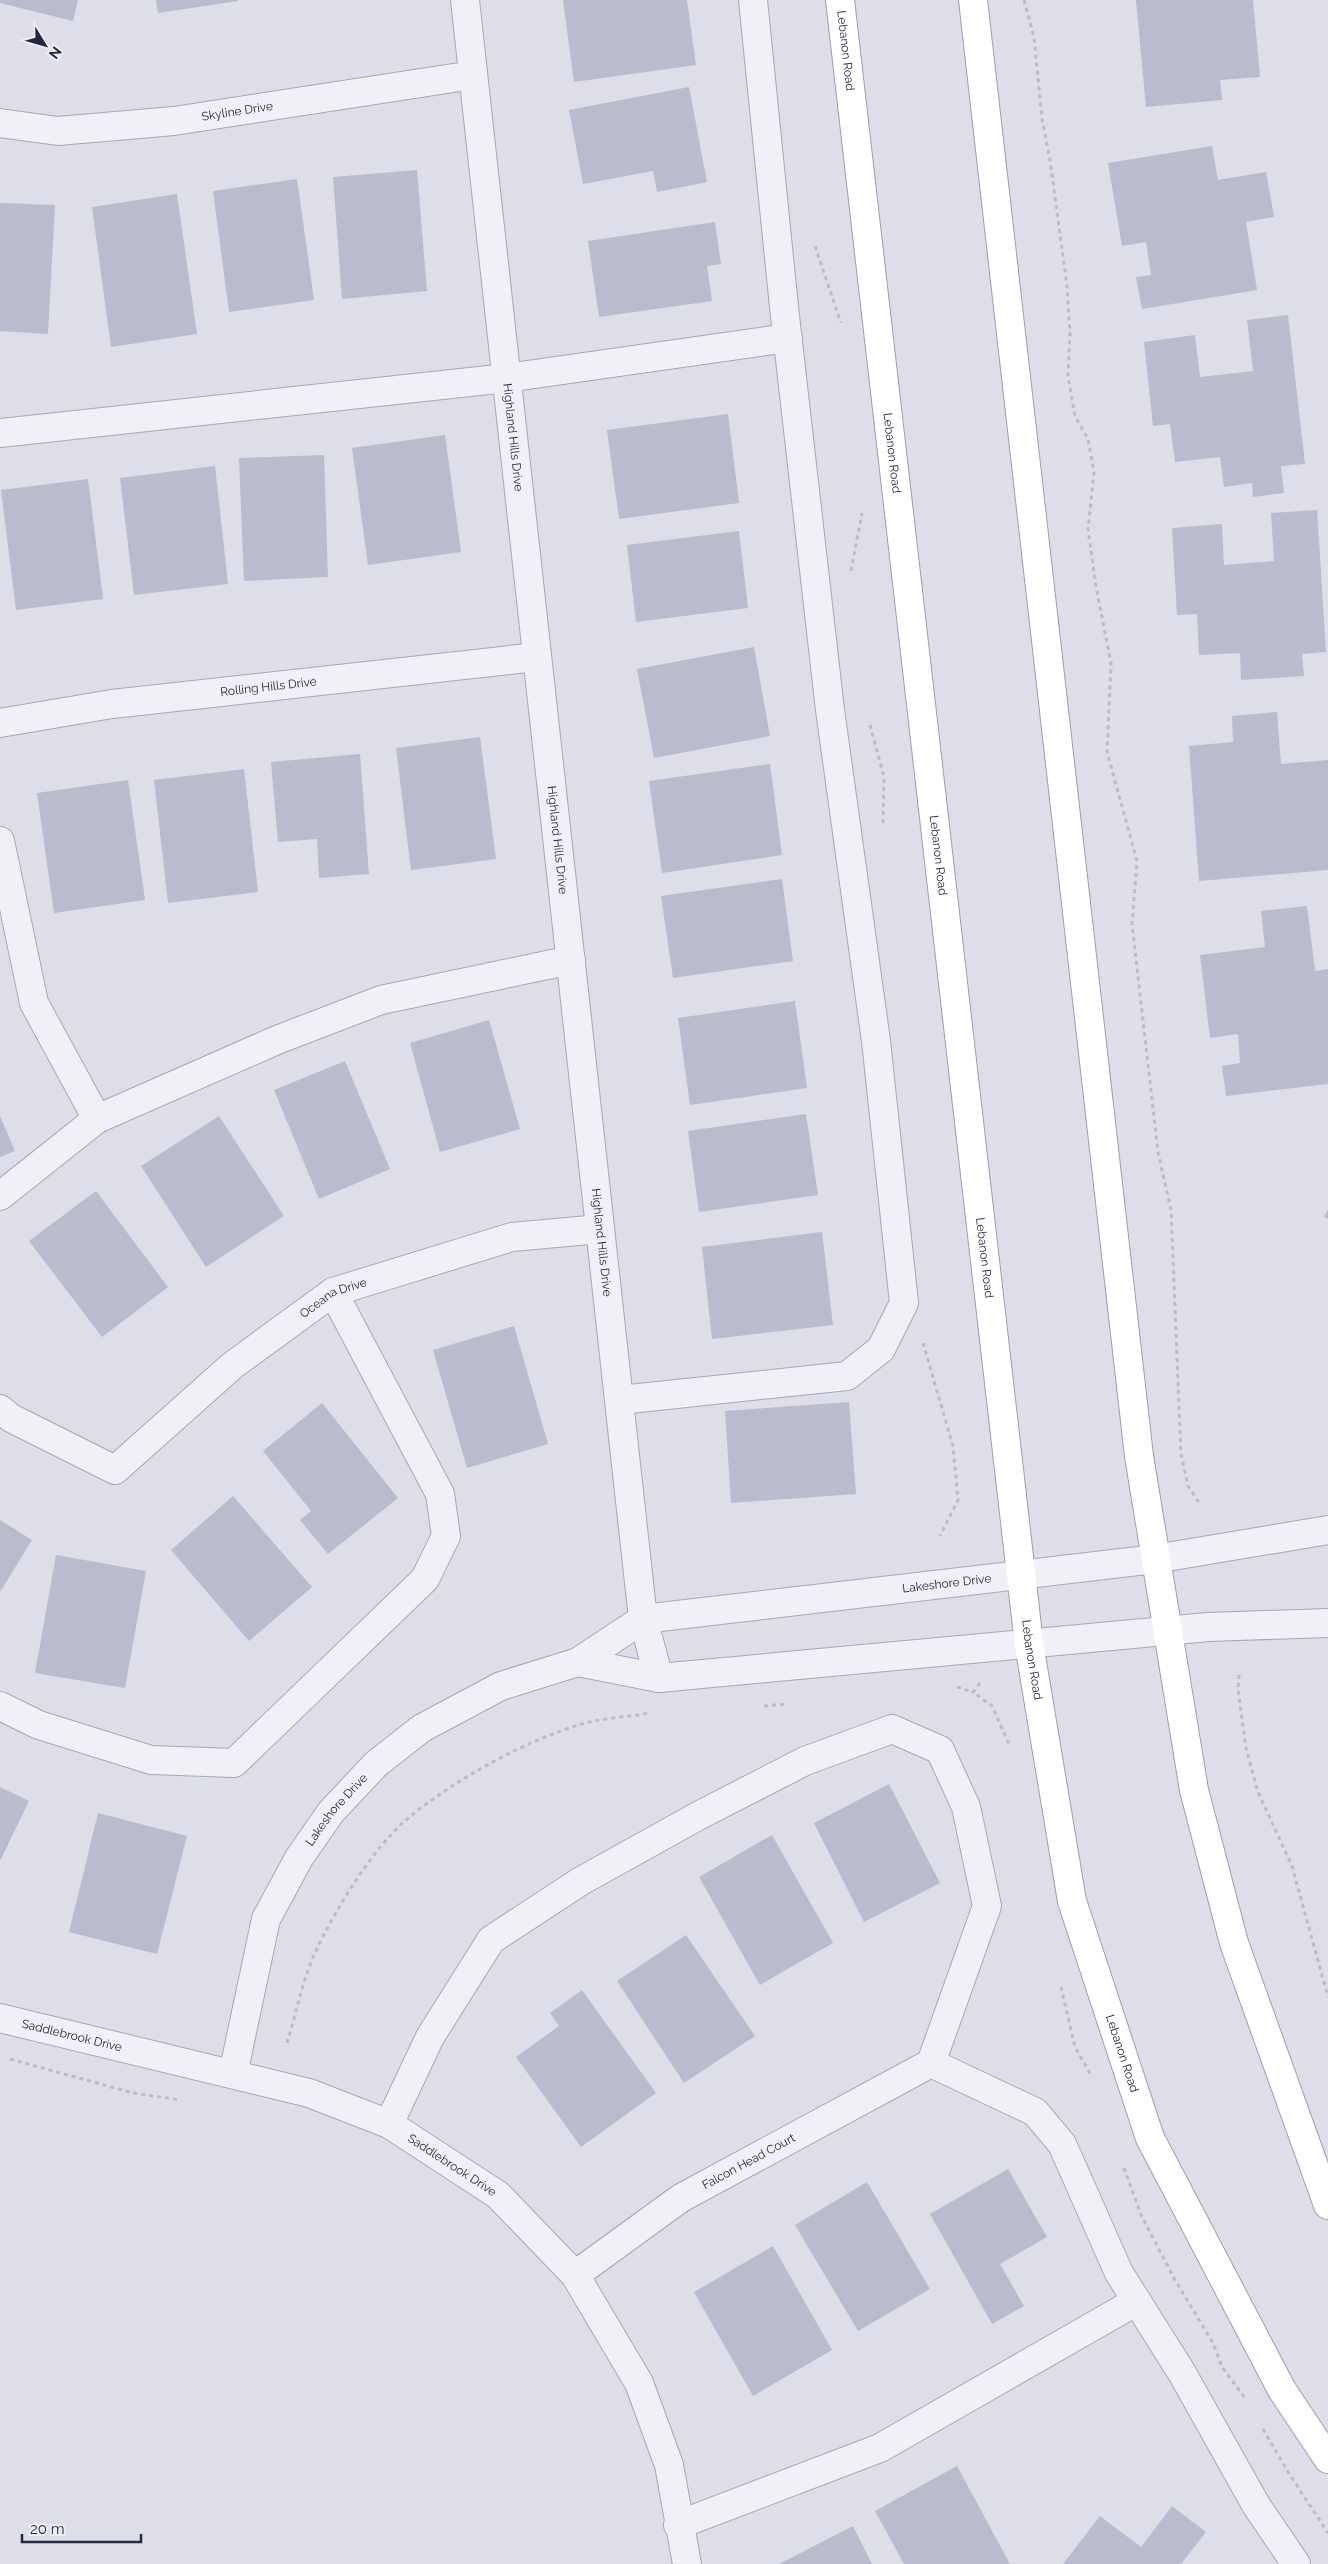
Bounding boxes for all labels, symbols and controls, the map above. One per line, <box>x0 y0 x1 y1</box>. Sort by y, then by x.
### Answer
street label: Lebanon Road <box>834 10 857 92</box>
north arrow <box>20 20 70 70</box>
text: N <box>46 44 65 62</box>
street label: Skyline Drive <box>201 99 274 124</box>
street label: Highland Hills Drive <box>500 383 526 492</box>
street label: Lebanon Road <box>881 412 904 494</box>
street label: Rolling Hills Drive <box>219 674 317 699</box>
street label: Highland Hills Drive <box>544 785 570 895</box>
street label: Lebanon Road <box>927 814 950 896</box>
street label: Highland Hills Drive <box>589 1188 615 1297</box>
street label: Lebanon Road <box>973 1217 996 1299</box>
street label: Oceana Drive <box>297 1275 368 1321</box>
street label: Lakeshore Drive <box>902 1571 992 1596</box>
street label: Lebanon Road <box>1019 1619 1045 1701</box>
street label: Lakeshore Drive <box>303 1771 370 1848</box>
street label: Lebanon Road <box>1103 2013 1141 2094</box>
street label: Saddlebrook Drive <box>20 2017 124 2054</box>
street label: Saddlebrook Drive <box>405 2131 499 2199</box>
street label: Falcon Head Court <box>700 2131 798 2192</box>
scale bar <box>22 2512 141 2544</box>
text: 20 m <box>30 2520 65 2538</box>

